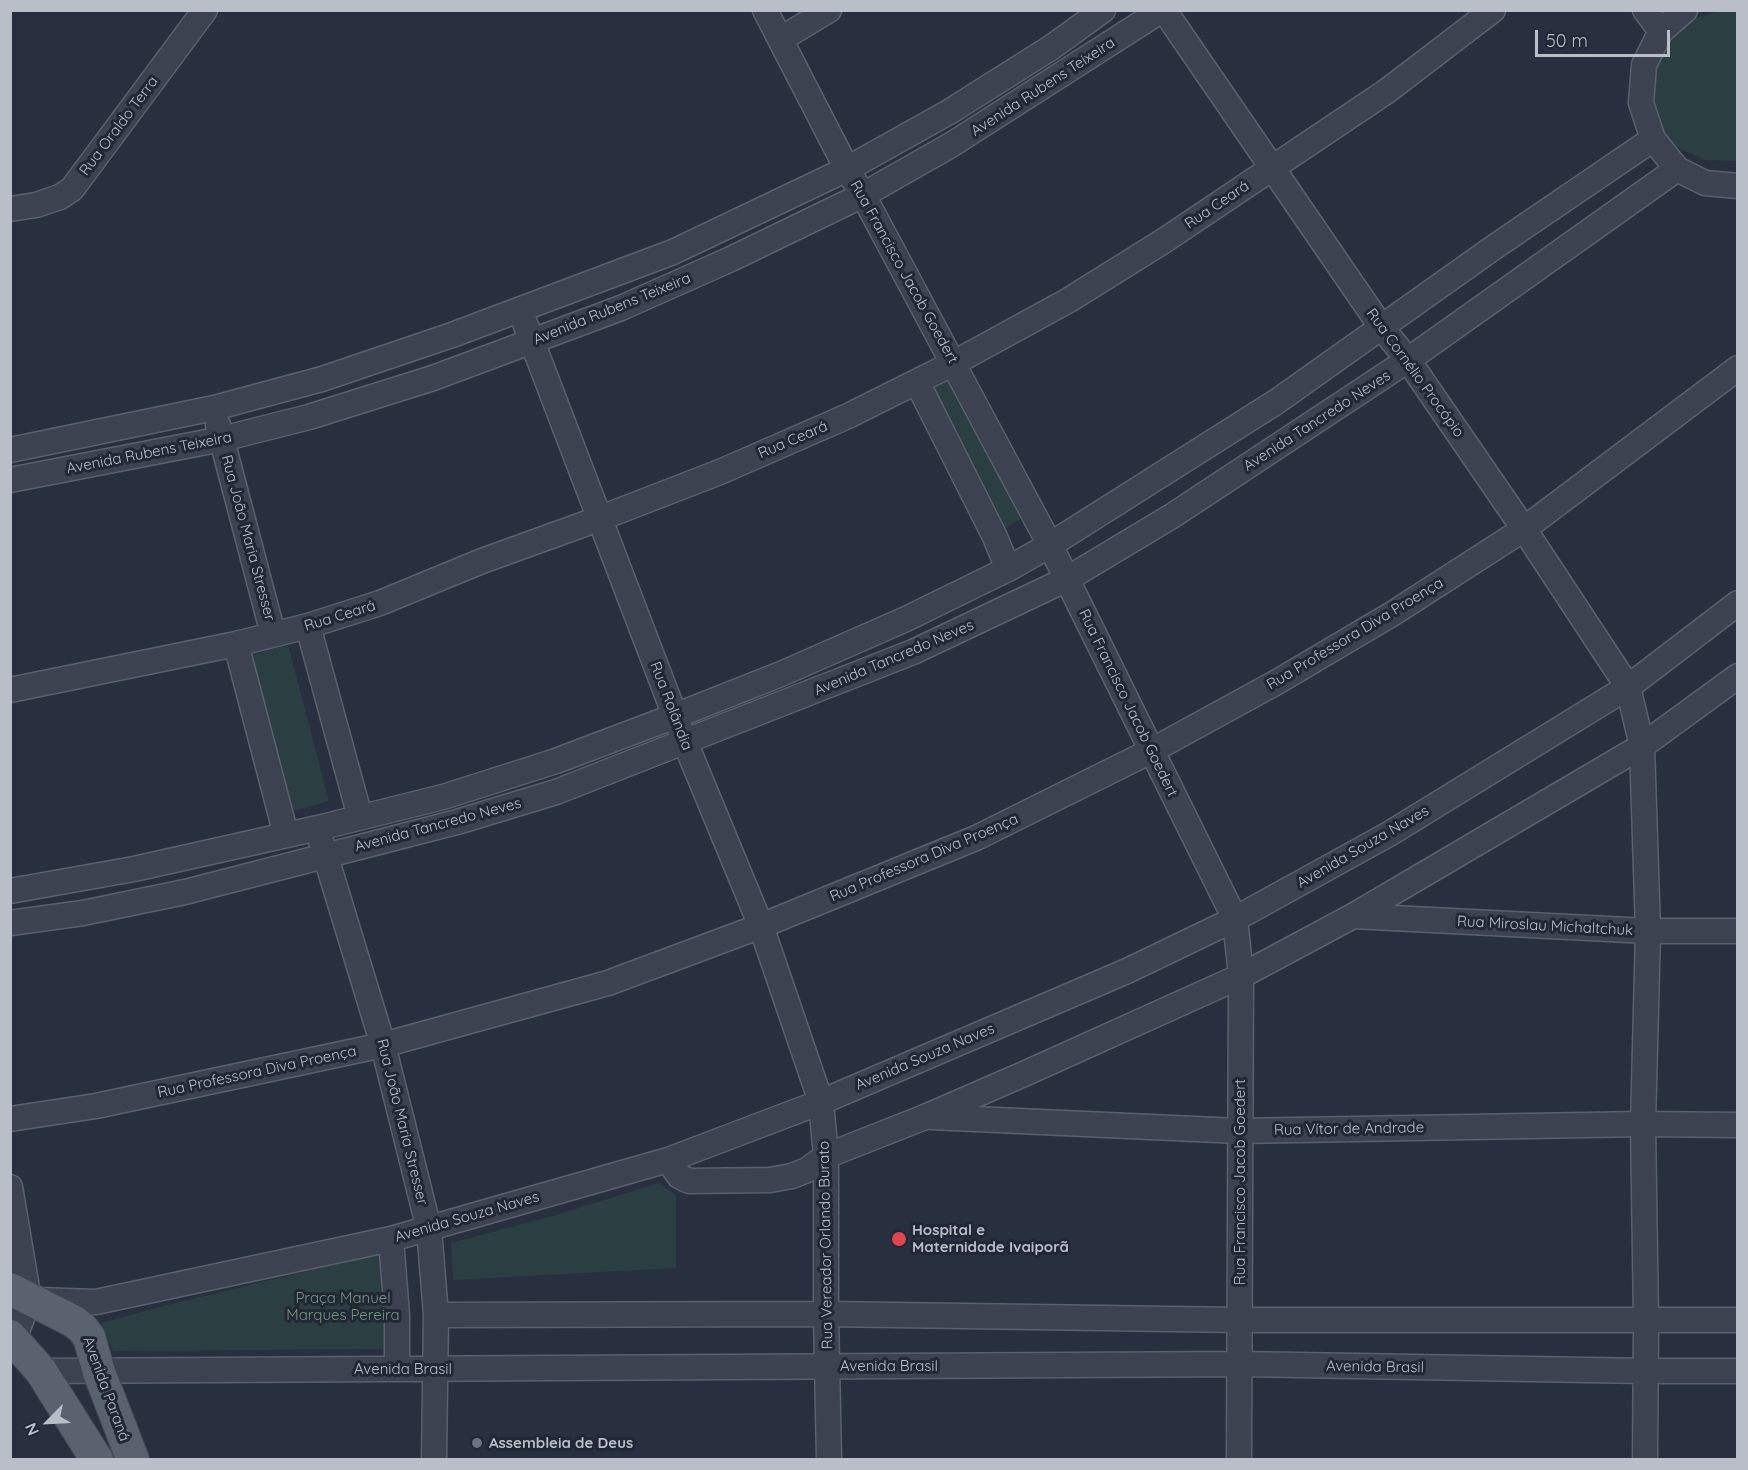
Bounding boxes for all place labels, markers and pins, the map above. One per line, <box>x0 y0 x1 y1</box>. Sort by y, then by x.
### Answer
place label: Hospital e Maternidade Ivaiporã <box>912 1221 1069 1256</box>
marker: Hospital e Maternidade Ivaiporã <box>890 1230 908 1248</box>
place label: Assembleia de Deus <box>489 1434 633 1452</box>
marker: Assembleia de Deus <box>470 1436 484 1450</box>

